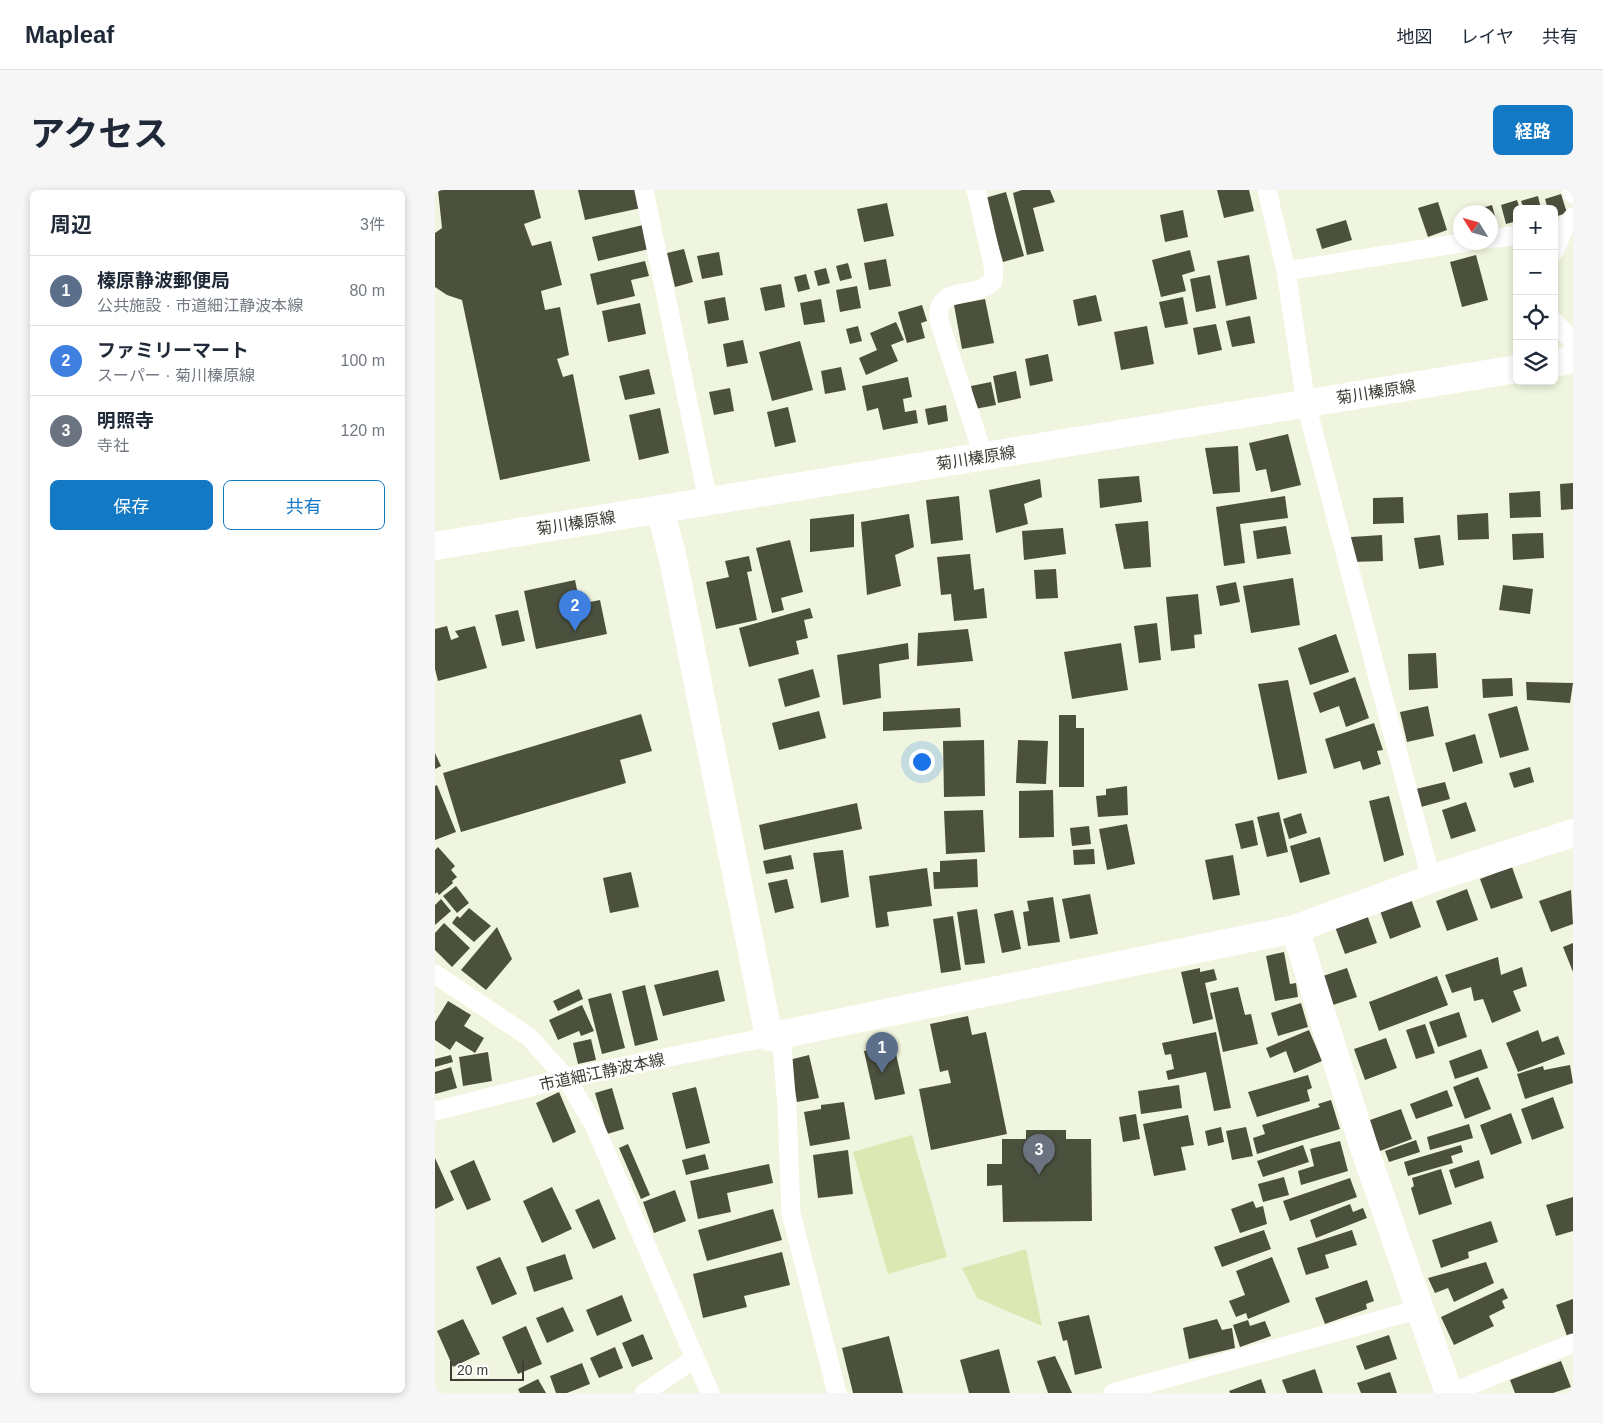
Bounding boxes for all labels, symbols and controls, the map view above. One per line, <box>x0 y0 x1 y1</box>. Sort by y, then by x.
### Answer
text: Mapleaf <box>25 21 114 48</box>
text: 地図 <box>1397 27 1433 47</box>
text: レイヤ <box>1461 27 1514 47</box>
text: 共有 <box>1542 27 1578 47</box>
button: 経路 <box>1493 105 1573 155</box>
text: アクセス <box>30 114 168 153</box>
north arrow <box>1453 205 1498 250</box>
map controls <box>1513 205 1558 385</box>
button: + <box>1513 205 1558 250</box>
text: 周辺 <box>50 213 92 236</box>
text: 3件 <box>360 216 385 233</box>
button: − <box>1513 250 1558 295</box>
text: 榛原静波郵便局 <box>97 270 230 291</box>
text: 1 <box>62 282 70 299</box>
text: 80 m <box>349 282 385 299</box>
button: locate <box>1513 295 1558 340</box>
text: 公共施設 · 市道細江静波本線 <box>97 297 303 314</box>
text: ファミリーマート <box>97 340 249 361</box>
button: layers <box>1513 340 1558 385</box>
text: 2 <box>62 352 70 369</box>
text: 100 m <box>341 352 385 369</box>
text: スーパー · 菊川榛原線 <box>97 367 255 384</box>
street label: 菊川榛原線 <box>1335 377 1417 407</box>
text: 明照寺 <box>97 410 154 431</box>
text: 3 <box>62 422 70 439</box>
text: 120 m <box>341 422 385 439</box>
text: 寺社 <box>97 437 129 454</box>
street label: 菊川榛原線 <box>935 443 1017 473</box>
button: 保存 <box>50 480 213 530</box>
button: 共有 <box>223 480 385 530</box>
street label: 菊川榛原線 <box>535 508 617 538</box>
pin: 2 <box>559 590 591 631</box>
your location <box>909 749 935 775</box>
pin: 1 <box>866 1032 898 1073</box>
street label: 市道細江静波本線 <box>538 1050 666 1094</box>
pin: 3 <box>1023 1134 1055 1175</box>
scale bar <box>450 1358 524 1381</box>
text: 20 m <box>457 1362 488 1378</box>

